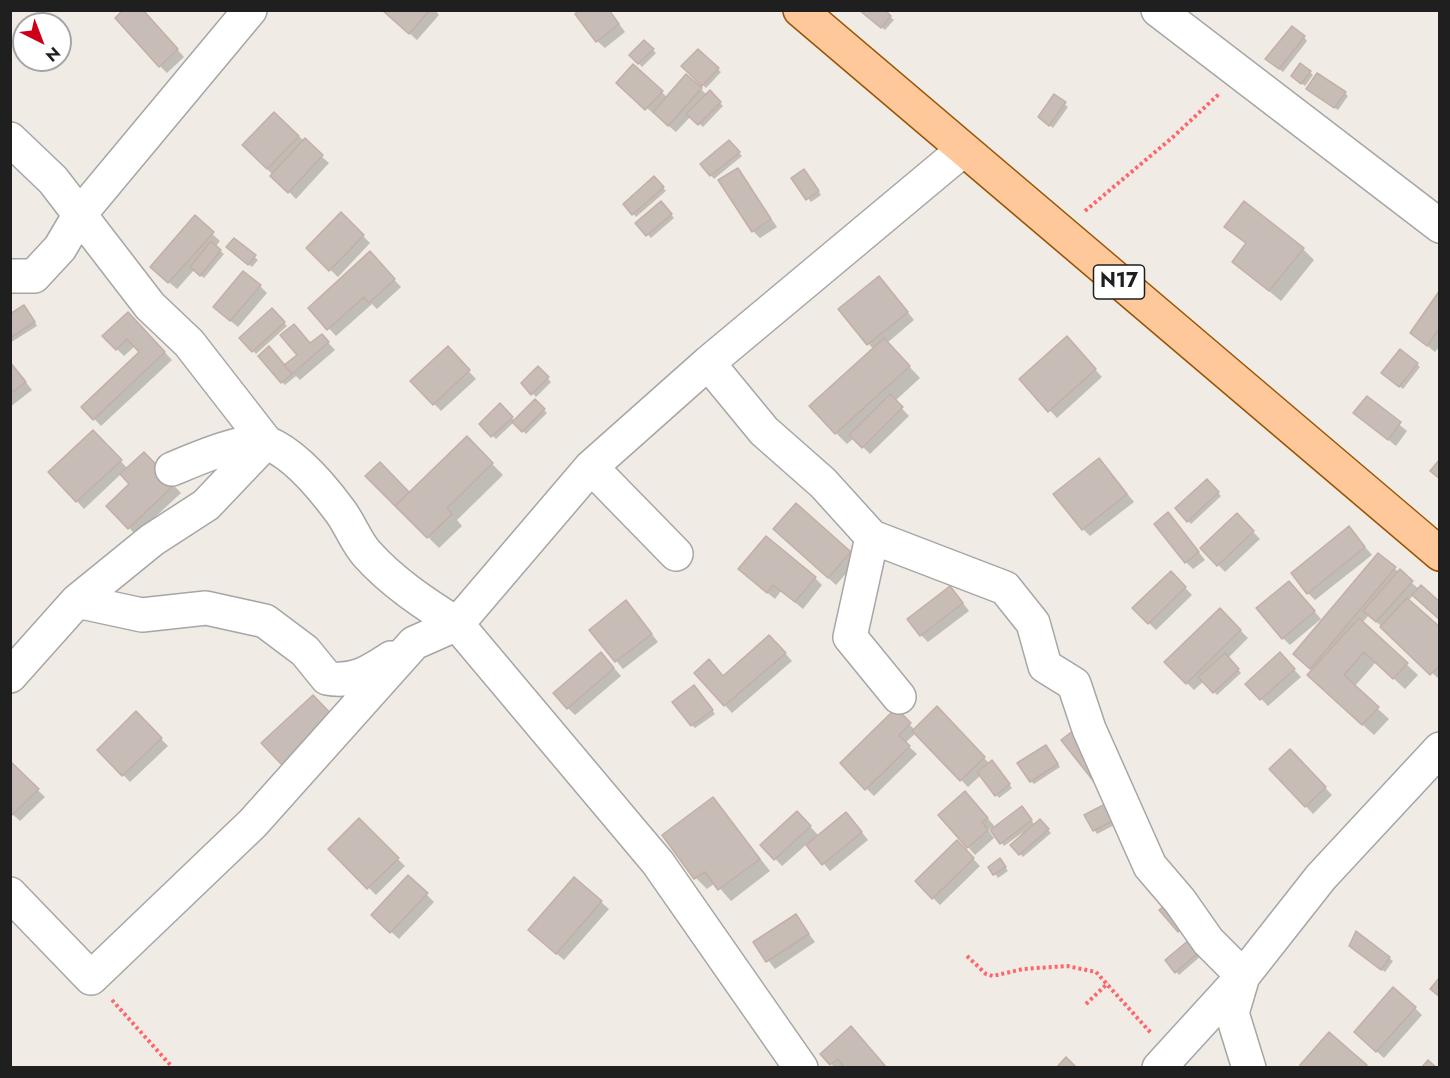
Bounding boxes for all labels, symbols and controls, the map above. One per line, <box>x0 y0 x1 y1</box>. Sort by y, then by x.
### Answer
north arrow <box>12 12 72 72</box>
text: N <box>41 41 65 67</box>
road number: N17 <box>1094 265 1144 299</box>

